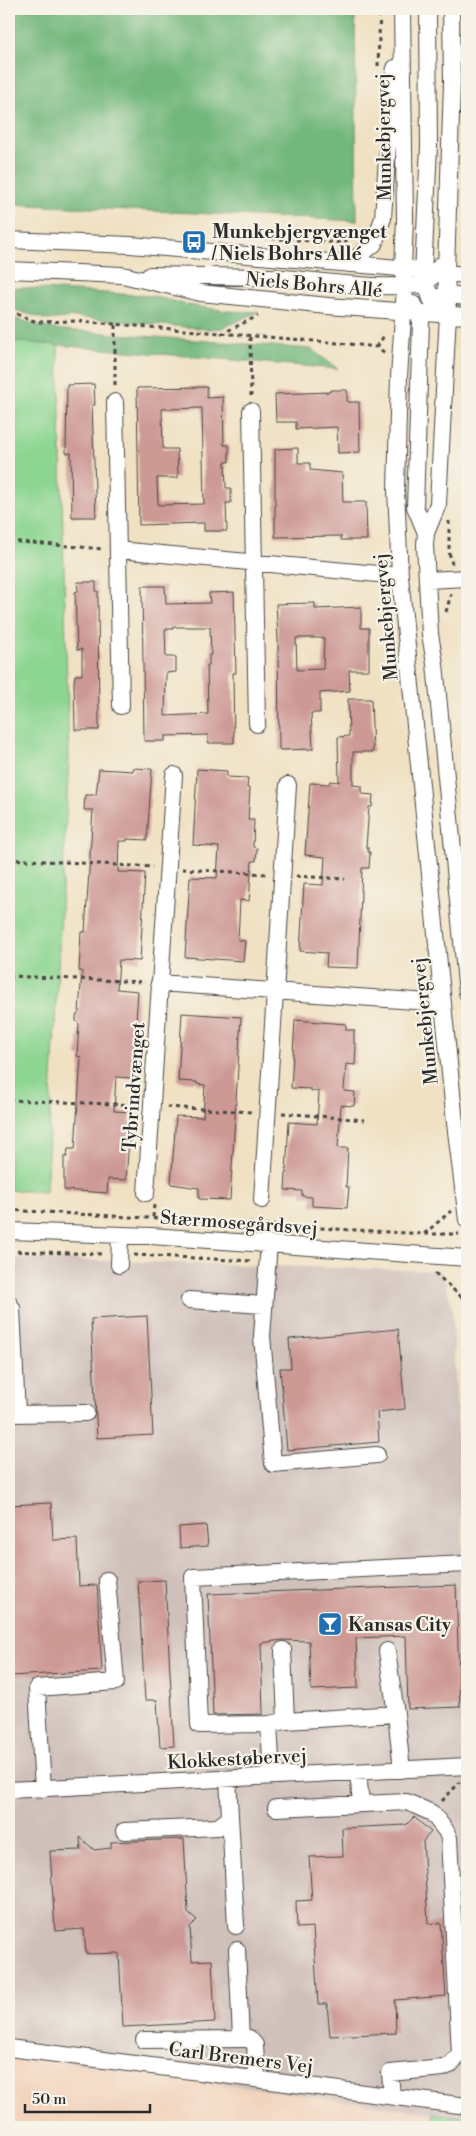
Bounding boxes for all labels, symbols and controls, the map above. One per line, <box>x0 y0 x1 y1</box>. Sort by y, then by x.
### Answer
street label: Munkebjergvej <box>371 73 397 201</box>
place label: Munkebjergvænget / Niels Bohrs Allé <box>211 220 387 266</box>
bus stop icon: Munkebjergvænget / Niels Bohrs Allé <box>181 229 207 255</box>
street label: Niels Bohrs Allé <box>244 267 383 303</box>
street label: Munkebjergvej <box>368 552 404 682</box>
street label: Munkebjergvej <box>406 956 444 1086</box>
street label: Tybrindvænget <box>117 1021 151 1153</box>
street label: Stærmosegårdsvej <box>159 1206 319 1240</box>
bar icon: Kansas City <box>317 1611 343 1637</box>
place label: Kansas City <box>348 1613 452 1637</box>
street label: Klokkestøbervej <box>167 1743 307 1775</box>
street label: Carl Bremers Vej <box>167 2037 315 2079</box>
scale bar <box>25 2081 150 2113</box>
text: 50 m <box>32 2090 66 2109</box>

